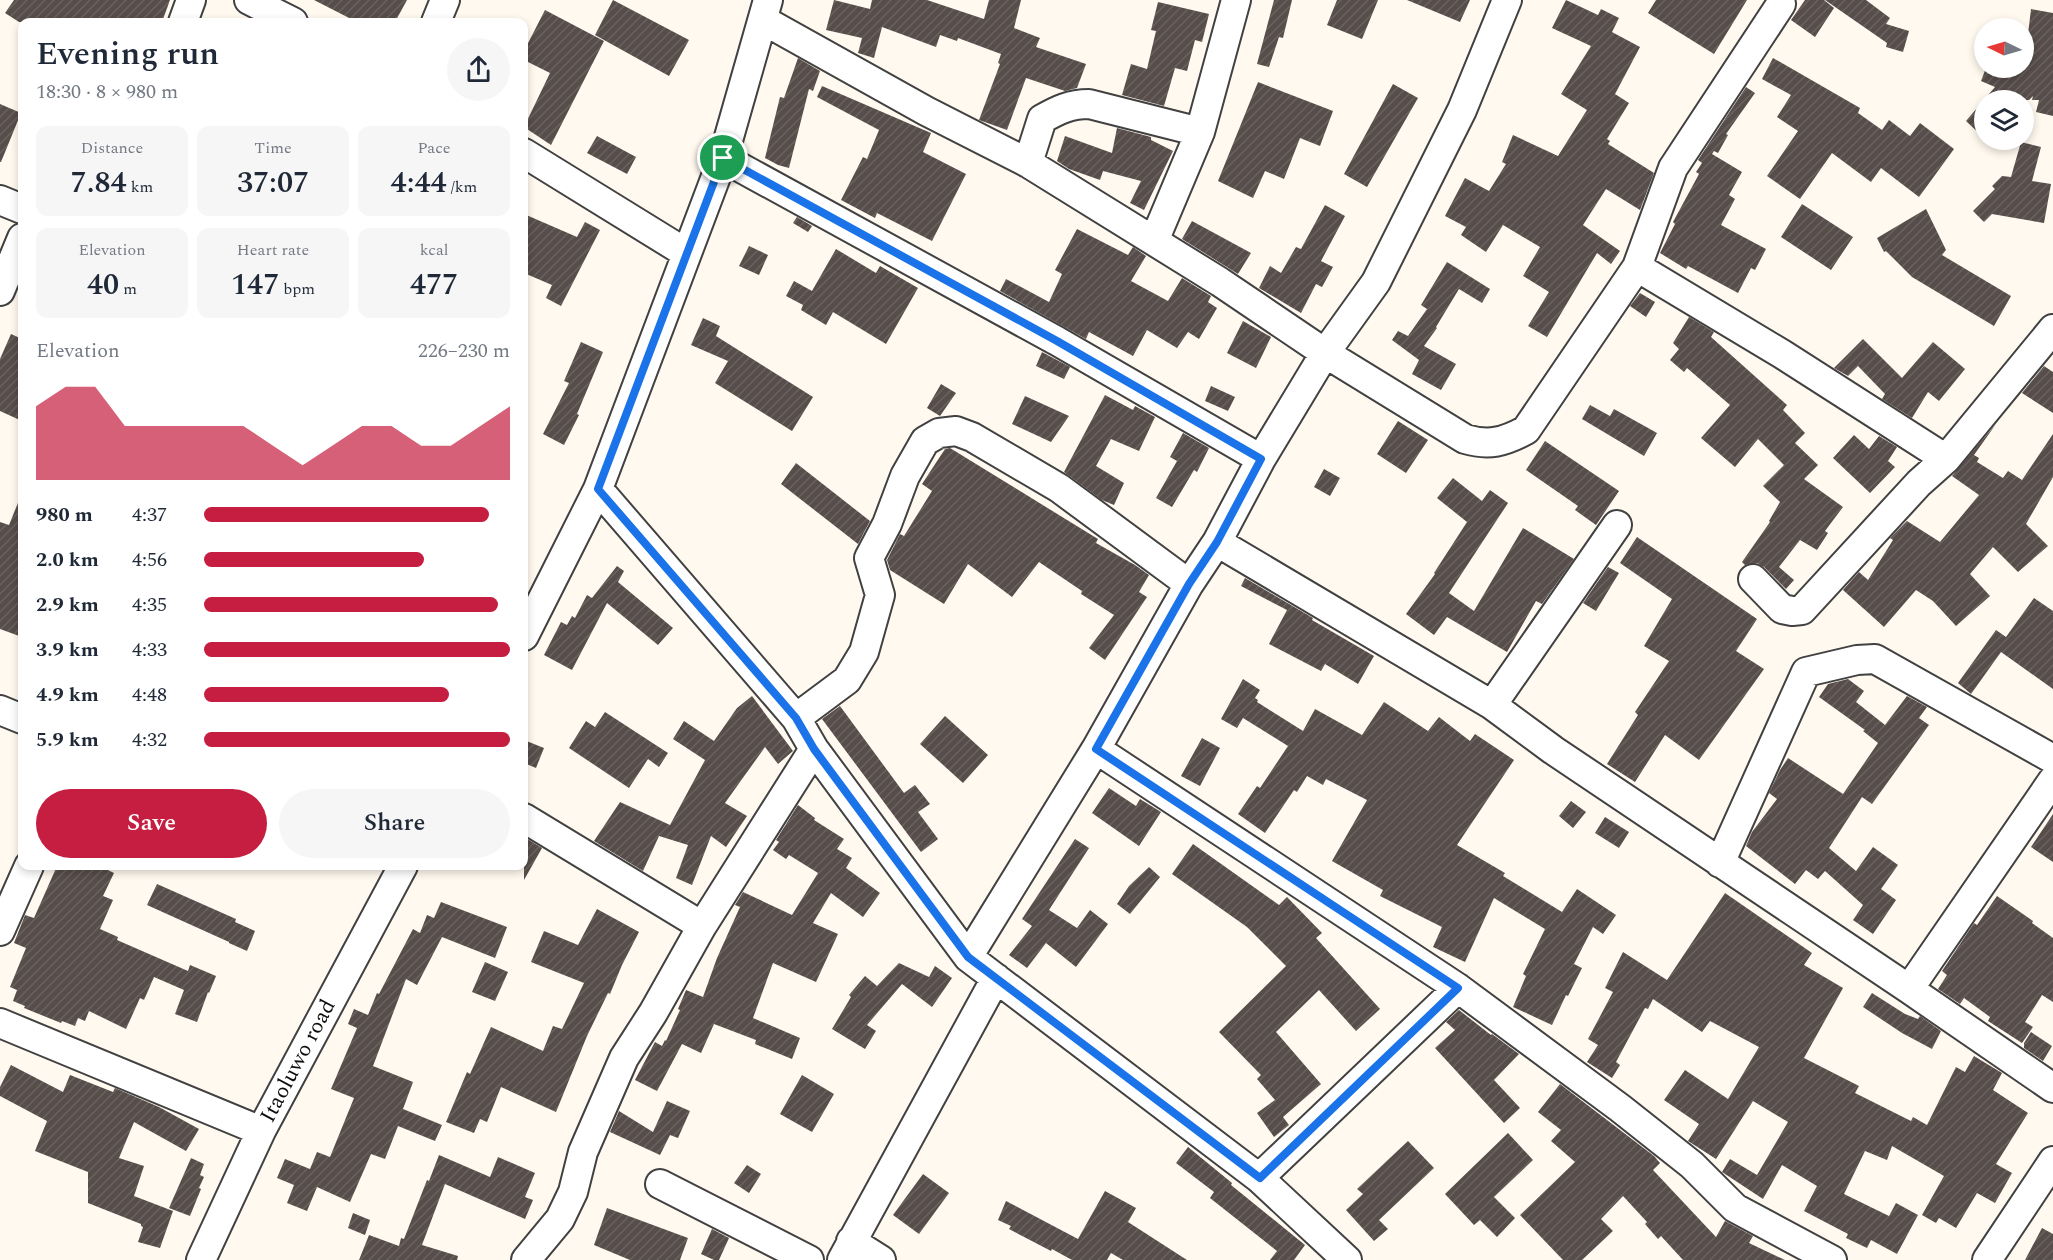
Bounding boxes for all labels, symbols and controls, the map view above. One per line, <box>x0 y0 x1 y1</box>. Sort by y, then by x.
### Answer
north arrow <box>1974 18 2034 78</box>
map controls <box>1974 18 2034 150</box>
text: Evening run <box>36 29 219 79</box>
button: share <box>447 38 510 101</box>
text: 18:30 · 8 × 980 m <box>36 77 178 107</box>
button: layers <box>1974 90 2034 150</box>
pin <box>697 132 748 183</box>
text: Distance <box>81 136 143 160</box>
text: Time <box>254 136 292 160</box>
text: Pace <box>417 136 451 160</box>
icon: arrive <box>706 141 739 174</box>
text: 7.84 <box>71 160 127 206</box>
text: 37:07 <box>237 160 309 206</box>
text: 4:44 <box>391 160 447 206</box>
text: km <box>127 175 153 199</box>
text: /km <box>447 175 477 199</box>
text: Elevation <box>78 238 146 262</box>
text: Heart rate <box>237 238 309 262</box>
text: kcal <box>420 238 448 262</box>
text: 40 <box>87 262 119 308</box>
text: 147 <box>231 262 279 308</box>
text: 477 <box>410 262 458 308</box>
text: m <box>119 277 137 301</box>
text: bpm <box>279 277 315 301</box>
text: Elevation <box>36 336 120 366</box>
text: 226–230 m <box>418 336 510 366</box>
text: 980 m <box>36 500 93 530</box>
text: 4:37 <box>132 500 167 530</box>
text: 2.0 km <box>36 545 99 575</box>
text: 4:56 <box>132 545 167 575</box>
text: 2.9 km <box>36 590 99 620</box>
text: 4:35 <box>132 590 167 620</box>
text: 3.9 km <box>36 635 99 665</box>
text: 4:33 <box>132 635 167 665</box>
text: 4.9 km <box>36 680 99 710</box>
text: 4:48 <box>132 680 167 710</box>
text: 5.9 km <box>36 725 99 755</box>
text: 4:32 <box>132 725 167 755</box>
button: Save <box>36 789 267 858</box>
button: Share <box>279 789 510 858</box>
street label: Itaoluwo road <box>252 993 344 1129</box>

